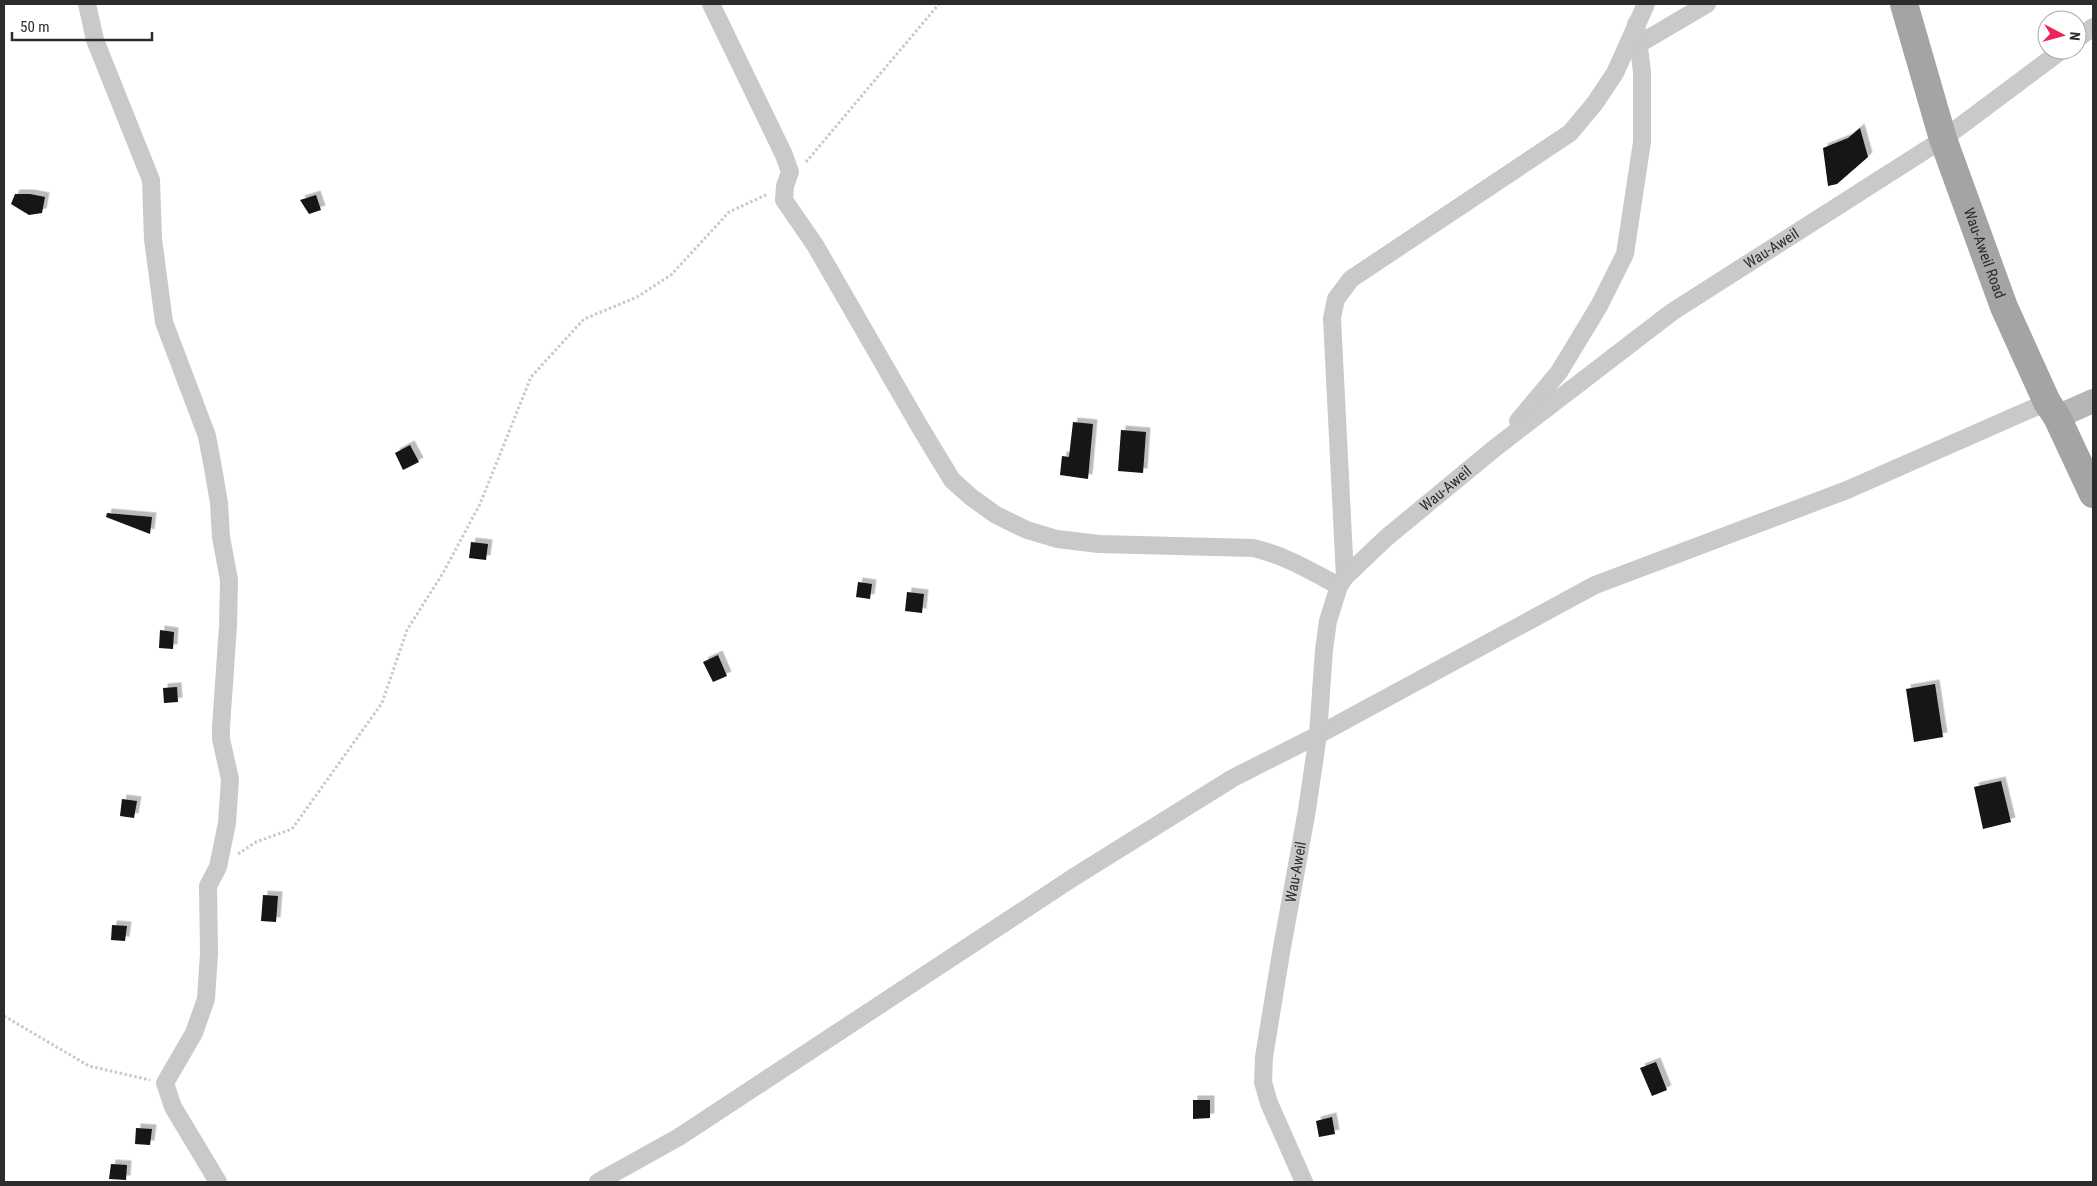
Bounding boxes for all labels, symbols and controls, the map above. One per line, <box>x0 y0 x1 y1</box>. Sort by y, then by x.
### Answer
scale bar <box>12 10 152 42</box>
north arrow <box>2037 10 2087 60</box>
text: 50 m <box>20 18 50 36</box>
text: N <box>2067 31 2083 41</box>
street label: Wau-Aweil Road <box>1960 205 2009 301</box>
street label: Wau-Aweil <box>1741 224 1802 273</box>
street label: Wau-Aweil <box>1416 462 1475 515</box>
street label: Wau-Aweil <box>1281 840 1310 904</box>

